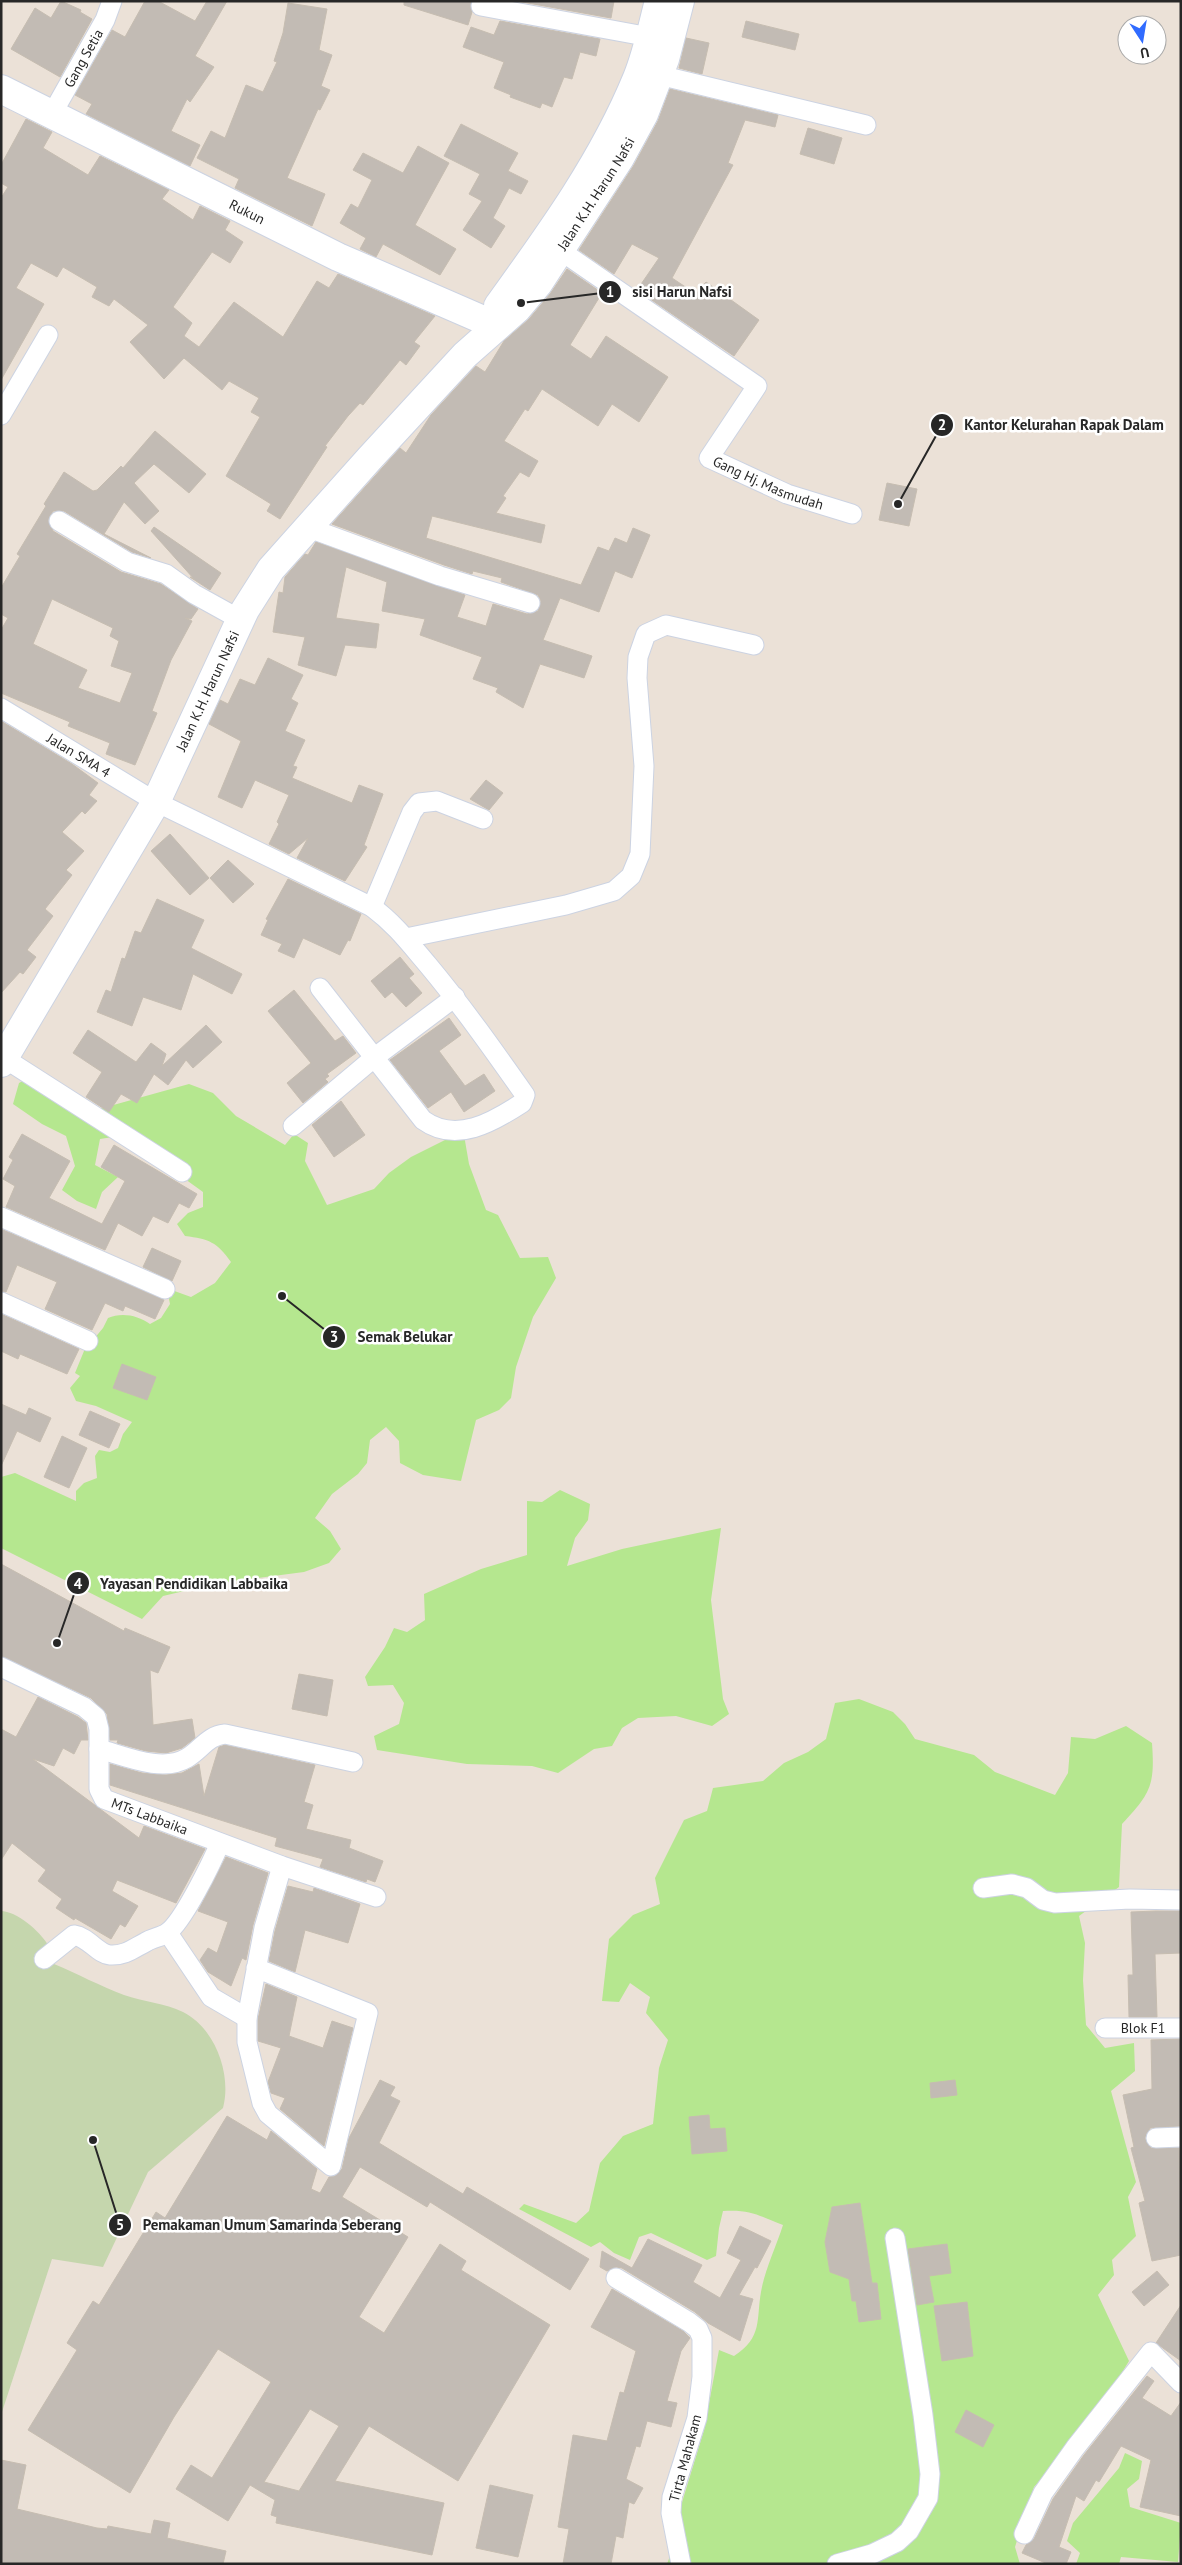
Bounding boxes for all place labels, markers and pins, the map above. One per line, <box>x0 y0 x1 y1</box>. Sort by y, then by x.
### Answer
callout: sisi Harun Nafsi <box>598 277 742 307</box>
callout: Kantor Kelurahan Rapak Dalam <box>929 410 1174 440</box>
callout: Semak Belukar <box>322 1322 462 1352</box>
callout: Yayasan Pendidikan Labbaika <box>65 1568 298 1598</box>
callout: Pemakaman Umum Samarinda Seberang <box>108 2210 412 2240</box>

